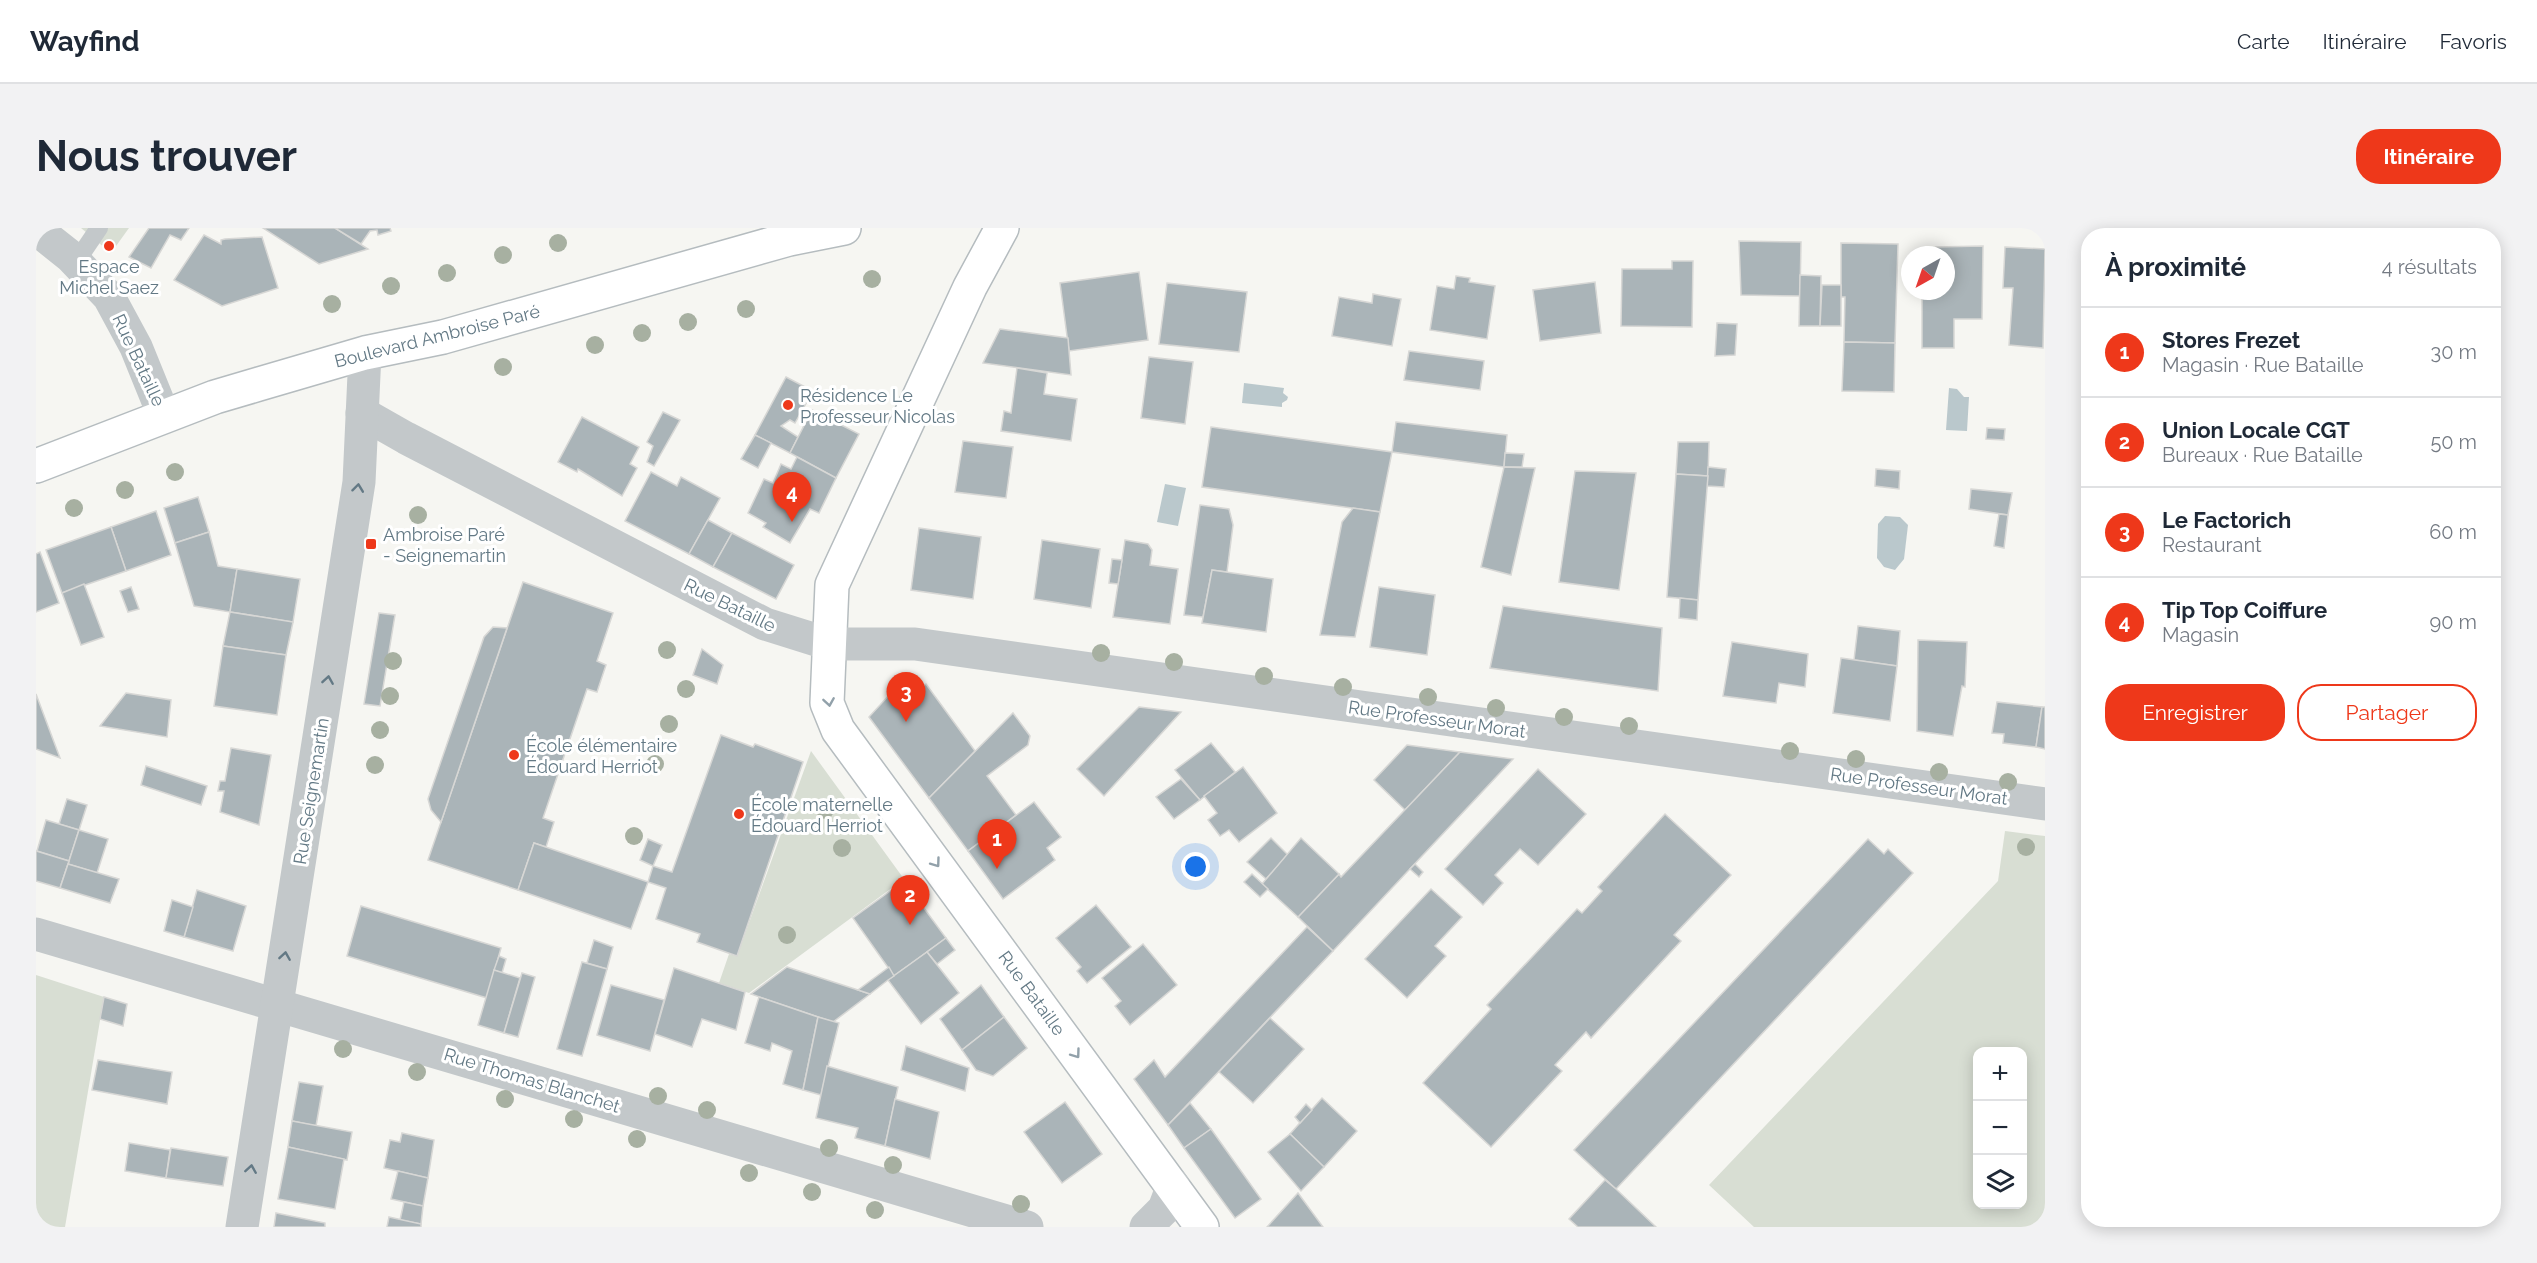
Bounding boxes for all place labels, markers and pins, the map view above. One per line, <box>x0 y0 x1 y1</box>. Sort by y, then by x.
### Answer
marker: Espace Michel Saez <box>102 239 116 253</box>
place label: Espace Michel Saez <box>59 256 159 298</box>
place label: Résidence Le Professeur Nicolas <box>800 385 955 427</box>
marker: Résidence Le Professeur Nicolas <box>781 398 795 412</box>
pin: 4 <box>772 472 812 522</box>
place label: Ambroise Paré - Seignemartin <box>383 524 506 566</box>
marker: Ambroise Paré - Seignemartin <box>364 537 378 551</box>
pin: 3 <box>886 672 926 722</box>
place label: École élémentaire Édouard Herriot <box>526 734 678 777</box>
marker: École élémentaire Édouard Herriot <box>507 748 521 762</box>
place label: École maternelle Édouard Herriot <box>751 793 893 836</box>
marker: École maternelle Édouard Herriot <box>732 807 746 821</box>
pin: 1 <box>978 820 1016 869</box>
pin: 2 <box>890 876 930 925</box>

